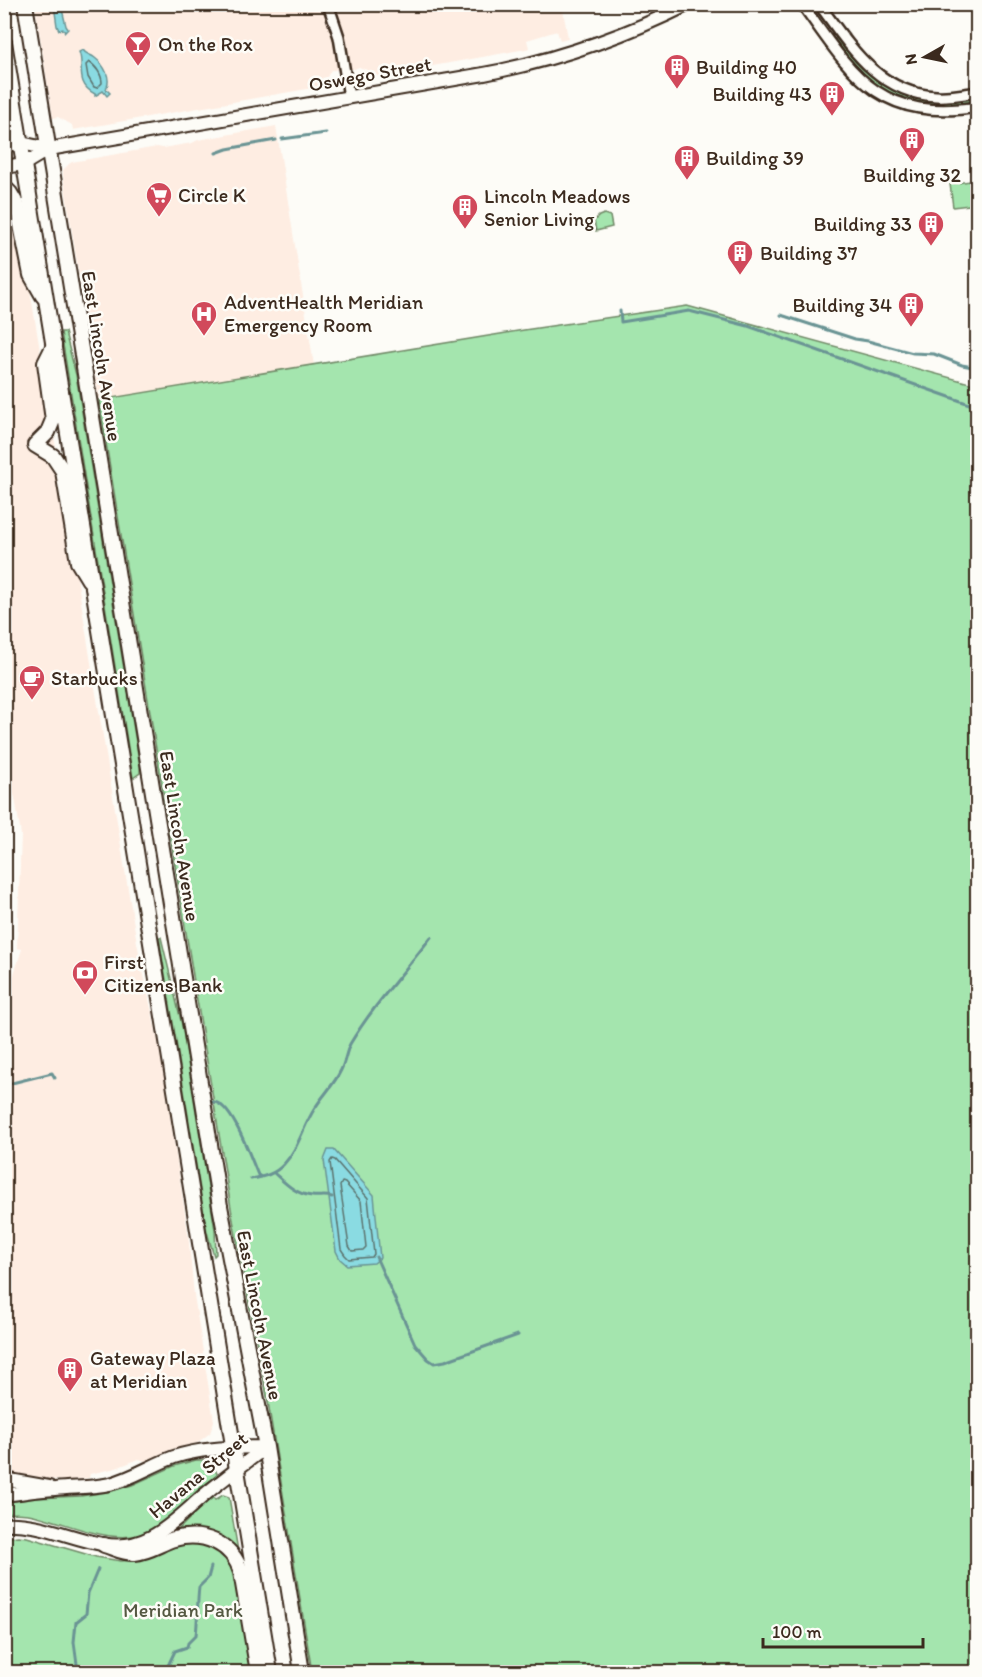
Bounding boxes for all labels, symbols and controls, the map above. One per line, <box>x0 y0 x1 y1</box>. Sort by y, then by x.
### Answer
north arrow <box>895 27 955 87</box>
bar icon: On the Rox <box>123 29 153 67</box>
place label: On the Rox <box>158 32 253 56</box>
street label: Oswego Street <box>307 51 433 97</box>
building icon: Building 40 <box>662 52 692 90</box>
text: N <box>900 52 921 66</box>
place label: Building 40 <box>696 55 797 79</box>
building icon: Building 43 <box>817 79 847 117</box>
place label: Building 43 <box>712 82 812 106</box>
building icon: Building 32 <box>897 125 927 163</box>
building icon: Building 39 <box>672 143 702 181</box>
place label: Building 39 <box>706 146 804 170</box>
place label: Building 32 <box>863 163 962 187</box>
supermarket icon: Circle K <box>144 180 174 218</box>
place label: Circle K <box>178 183 246 207</box>
place label: Lincoln Meadows Senior Living <box>484 184 630 231</box>
building icon: Lincoln Meadows Senior Living <box>450 192 480 230</box>
building icon: Building 33 <box>916 209 946 247</box>
place label: Building 33 <box>814 212 912 236</box>
building icon: Building 37 <box>725 238 755 276</box>
place label: Building 37 <box>760 241 858 265</box>
street label: East Lincoln Avenue <box>77 269 127 443</box>
place label: AdventHealth Meridian Emergency Room <box>224 290 423 337</box>
building icon: Building 34 <box>896 290 926 328</box>
place label: Building 34 <box>792 293 892 317</box>
hospital icon: AdventHealth Meridian Emergency Room <box>189 299 219 337</box>
cafe icon: Starbucks <box>17 663 47 701</box>
place label: Starbucks <box>51 666 138 690</box>
street label: East Lincoln Avenue <box>155 749 205 923</box>
place label: First Citizens Bank <box>104 950 223 997</box>
bank icon: First Citizens Bank <box>70 958 100 996</box>
street label: East Lincoln Avenue <box>232 1228 288 1402</box>
place label: Gateway Plaza at Meridian <box>90 1346 216 1393</box>
building icon: Gateway Plaza at Meridian <box>55 1355 85 1393</box>
street label: Havana Street <box>144 1426 253 1523</box>
park label: Meridian Park <box>123 1598 243 1622</box>
scale bar <box>763 1611 924 1649</box>
text: 100 m <box>772 1621 822 1643</box>

